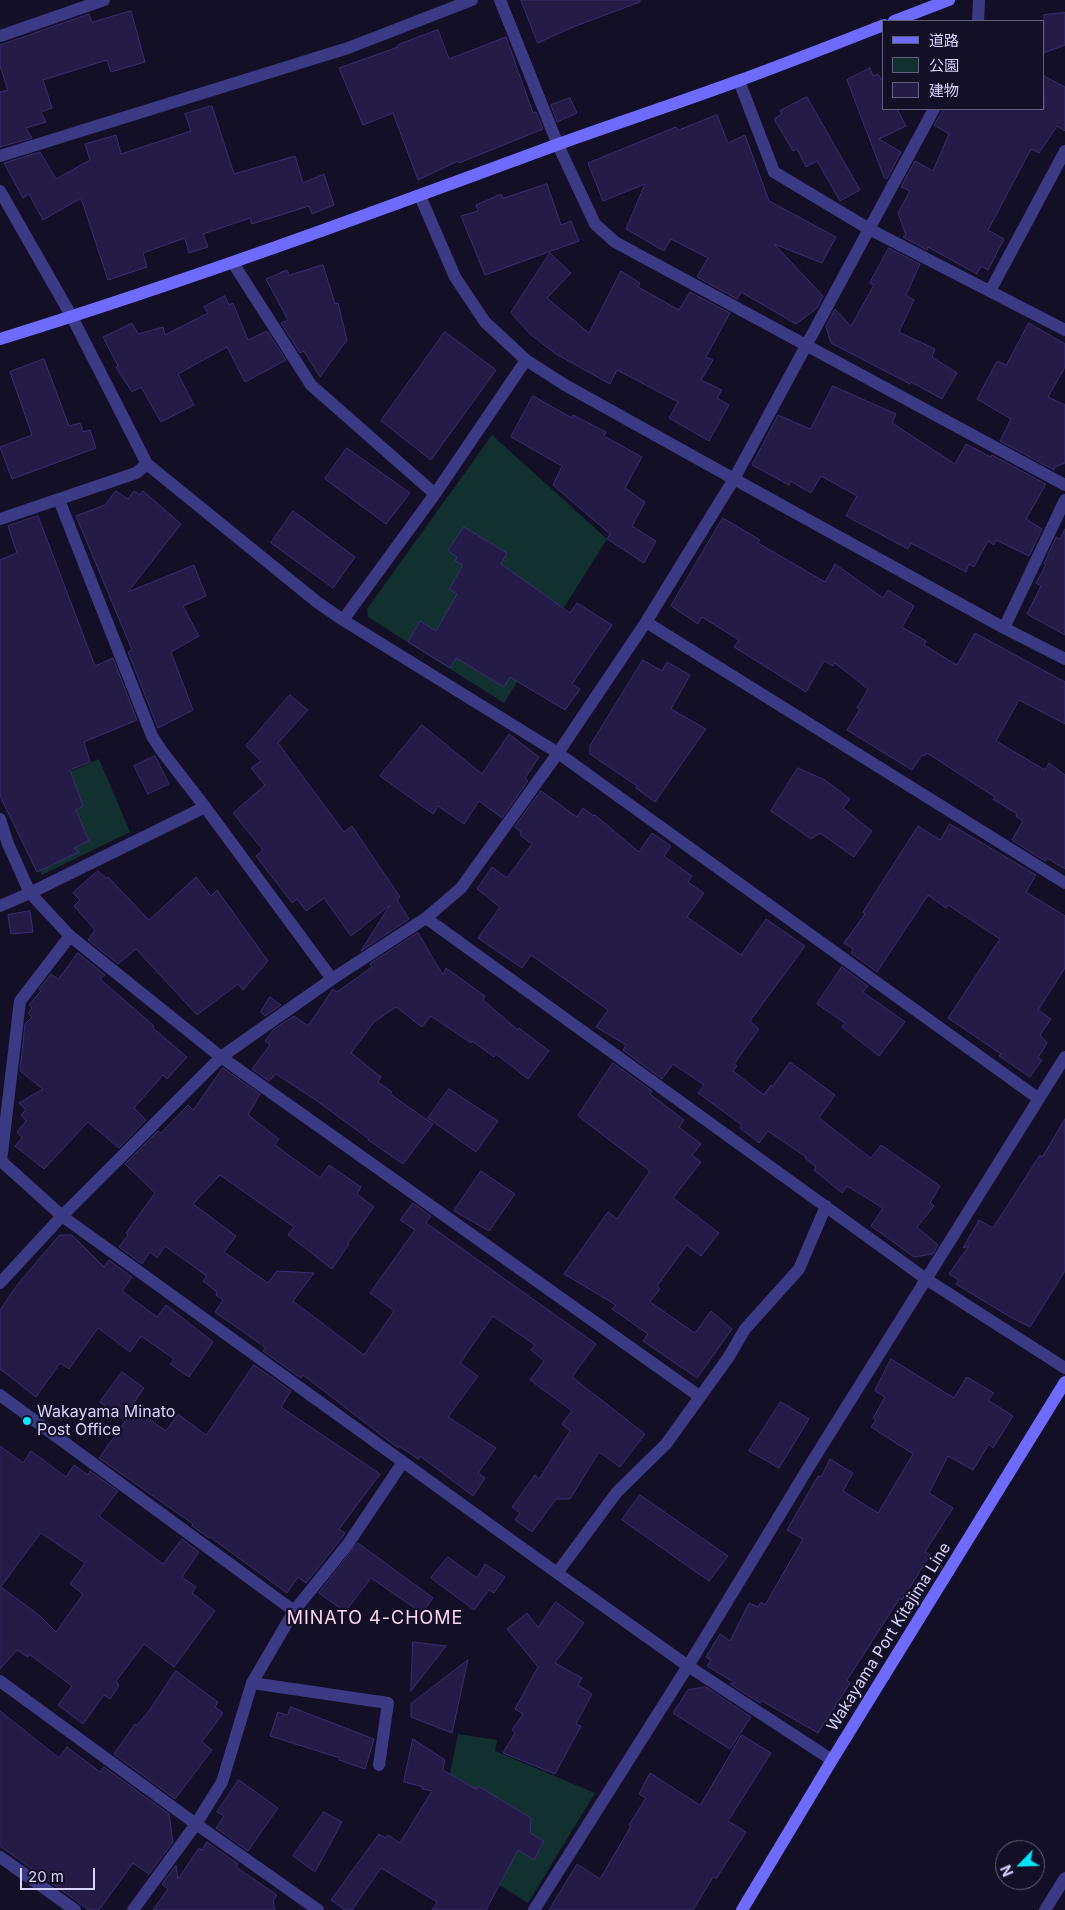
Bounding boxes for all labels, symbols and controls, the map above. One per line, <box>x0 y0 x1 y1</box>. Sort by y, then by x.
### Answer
legend <box>882 20 1045 110</box>
text: 道路 <box>929 31 959 50</box>
text: 公園 <box>929 56 959 75</box>
text: 建物 <box>929 81 959 100</box>
place label: Wakayama Minato Post Office <box>37 1402 175 1440</box>
marker: Wakayama Minato Post Office <box>21 1415 33 1427</box>
street label: Wakayama Port Kitajima Line <box>823 1539 955 1735</box>
district label: MINATO 4-CHOME <box>285 1608 465 1630</box>
north arrow <box>995 1840 1045 1890</box>
scale bar <box>22 1858 98 1890</box>
text: N <box>997 1863 1017 1879</box>
text: 20 m <box>28 1867 64 1886</box>

